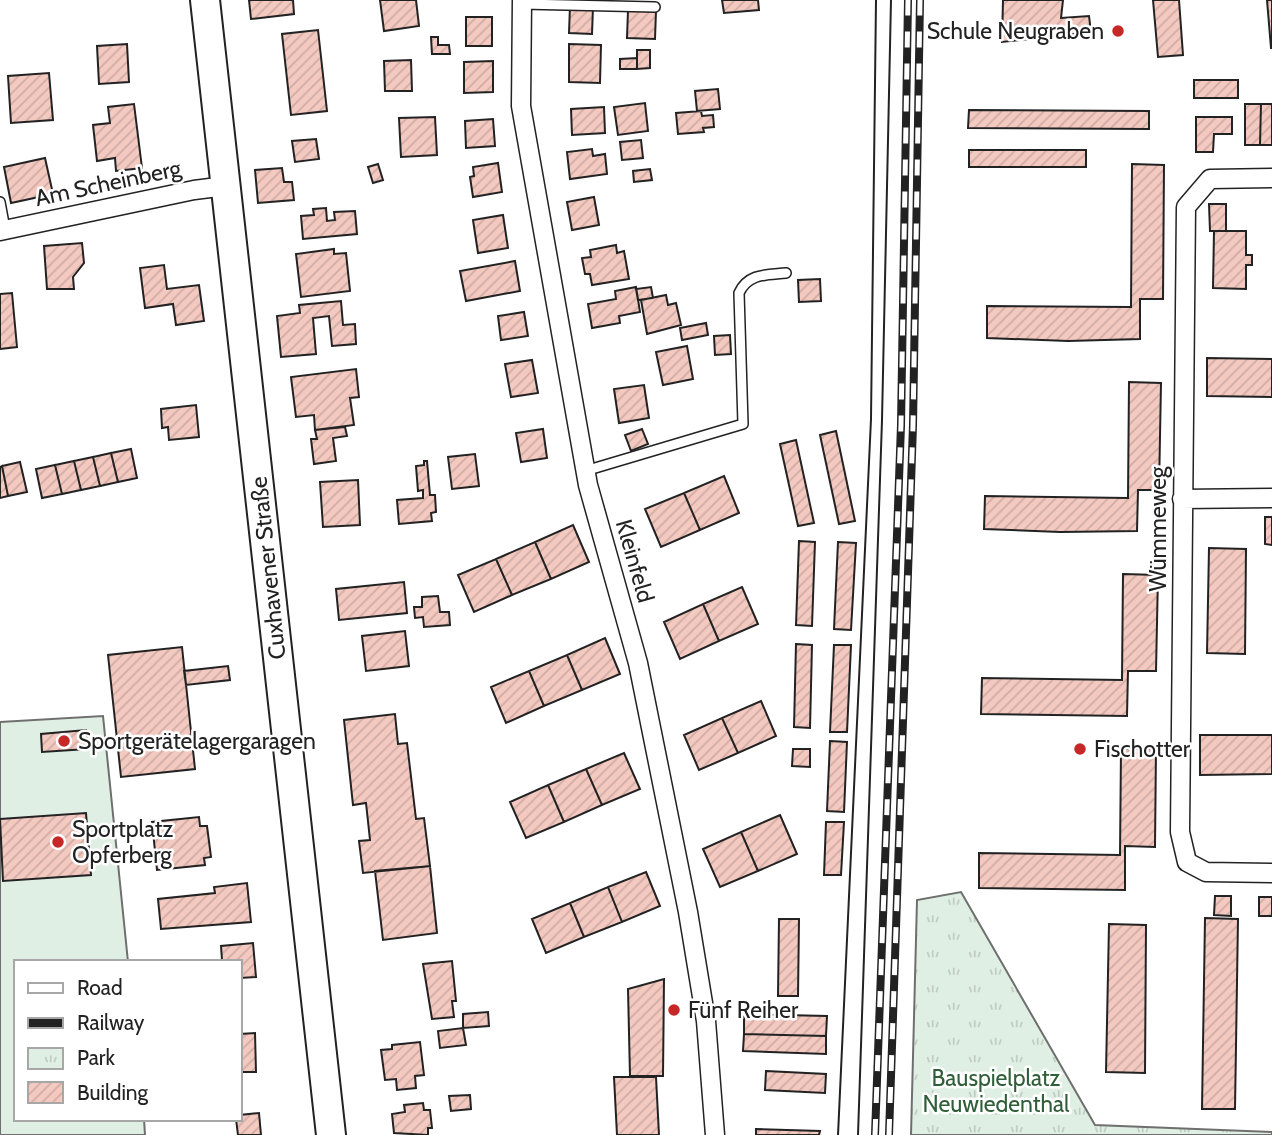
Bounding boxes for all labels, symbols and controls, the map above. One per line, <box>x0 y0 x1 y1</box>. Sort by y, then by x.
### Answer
place label: Schule Neugraben <box>927 17 1104 45</box>
marker: Schule Neugraben <box>1110 23 1126 39</box>
street label: Am Scheinberg <box>32 154 184 212</box>
street label: Wümmeweg <box>1144 466 1172 592</box>
street label: Cuxhavener Straße <box>244 475 292 661</box>
street label: Kleinfeld <box>610 516 660 606</box>
place label: Sportgerätelagergaragen <box>78 727 316 755</box>
marker: Sportgerätelagergaragen <box>56 733 72 749</box>
place label: Fischotter <box>1094 735 1191 763</box>
marker: Fischotter <box>1072 741 1088 757</box>
place label: Sportplatz Opferberg <box>72 815 174 869</box>
marker: Sportplatz Opferberg <box>50 834 66 850</box>
legend <box>14 960 242 1121</box>
text: Road <box>77 975 123 1000</box>
place label: Fünf Reiher <box>688 996 799 1024</box>
marker: Fünf Reiher <box>666 1002 682 1018</box>
text: Railway <box>77 1010 145 1035</box>
text: Park <box>77 1045 115 1070</box>
park label: Bauspielplatz Neuwiedenthal <box>923 1064 1070 1118</box>
text: Building <box>77 1080 149 1105</box>

